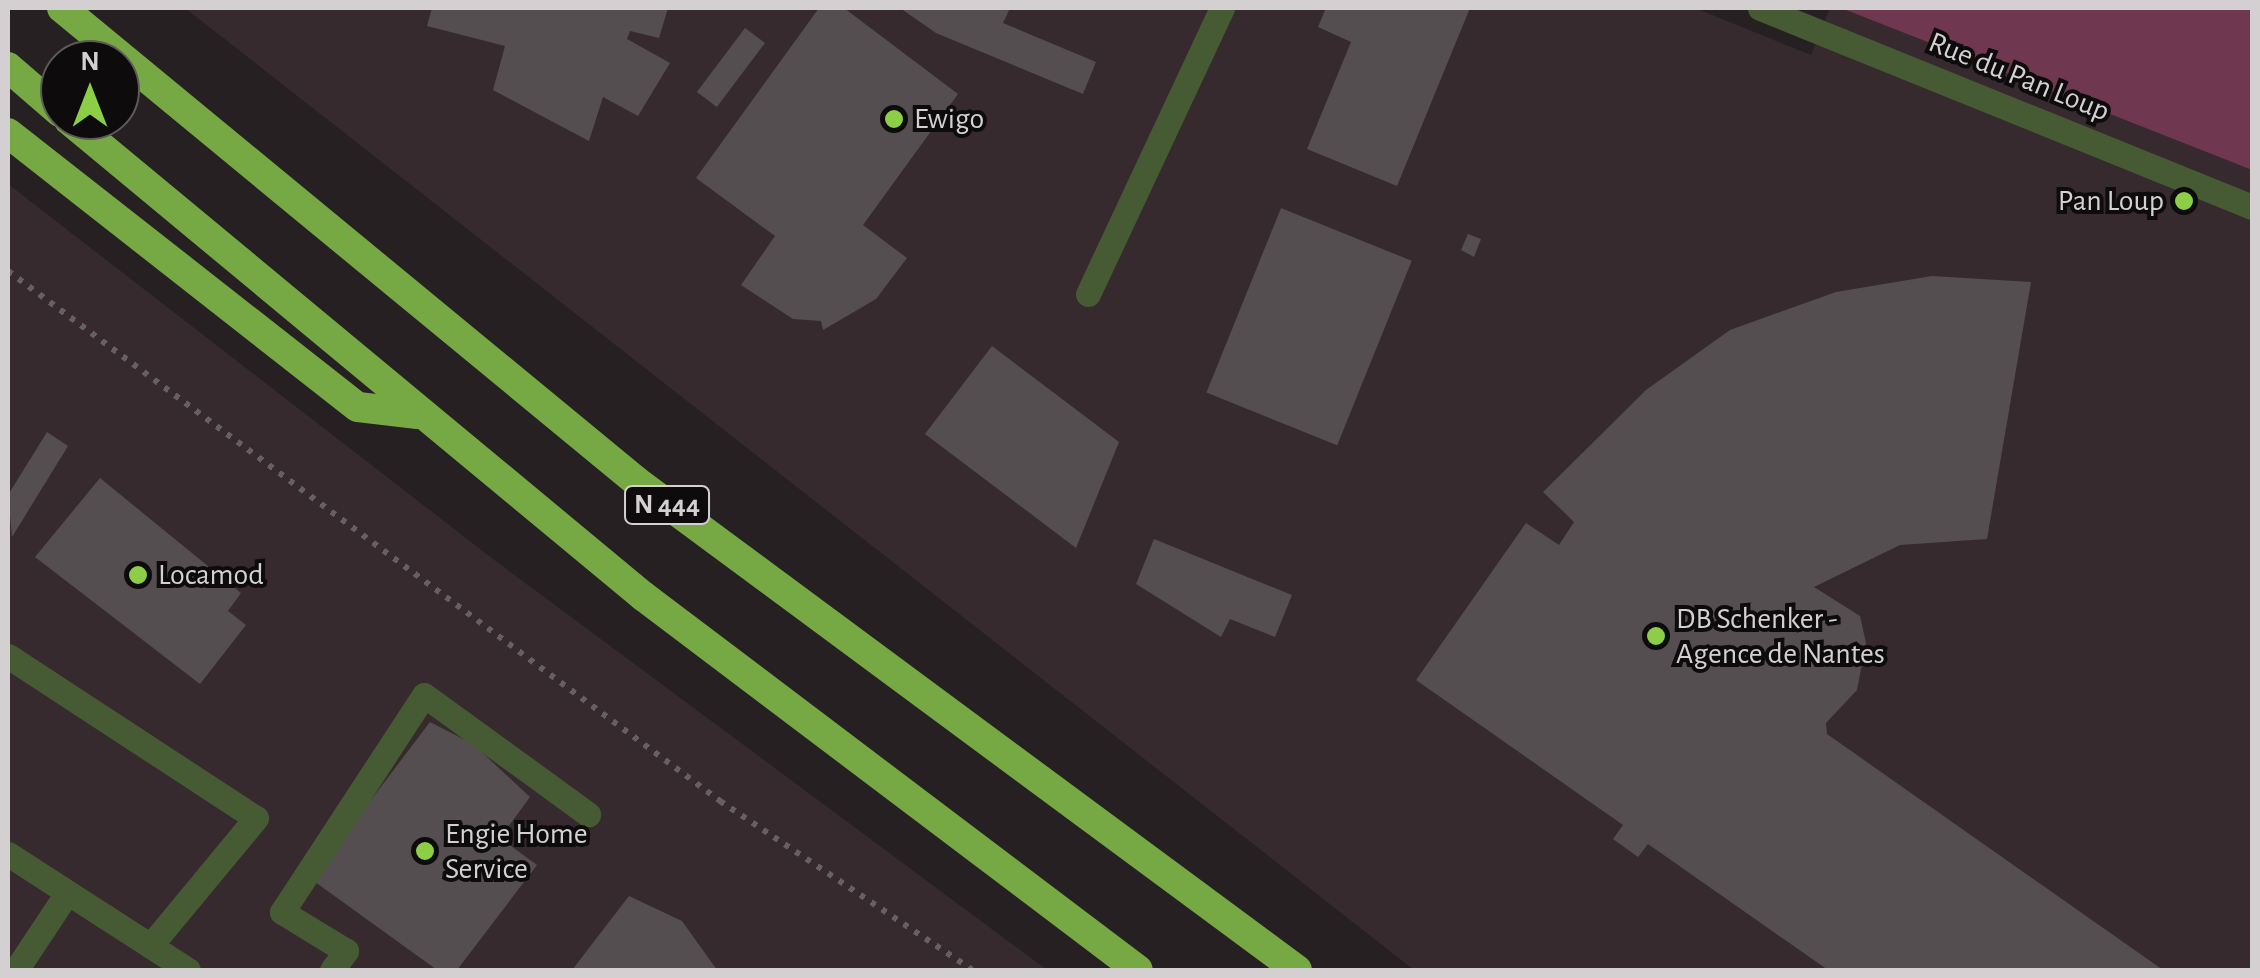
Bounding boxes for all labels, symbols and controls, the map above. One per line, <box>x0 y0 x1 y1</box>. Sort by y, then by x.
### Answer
street label: Rue du Pan Loup <box>1923 24 2115 130</box>
north arrow <box>40 40 140 140</box>
text: N <box>80 48 100 76</box>
place label: Ewigo <box>914 101 984 137</box>
marker: Ewigo <box>883 108 905 130</box>
place label: Pan Loup <box>2058 183 2164 219</box>
marker: Pan Loup <box>2173 190 2195 212</box>
road number: N 444 <box>622 482 712 528</box>
place label: Locamod <box>158 557 264 593</box>
marker: Locamod <box>127 564 149 586</box>
place label: DB Schenker - Agence de Nantes <box>1676 601 1885 672</box>
marker: DB Schenker - Agence de Nantes <box>1645 625 1667 647</box>
place label: Engie Home Service <box>445 816 587 886</box>
marker: Engie Home Service <box>414 840 436 862</box>

